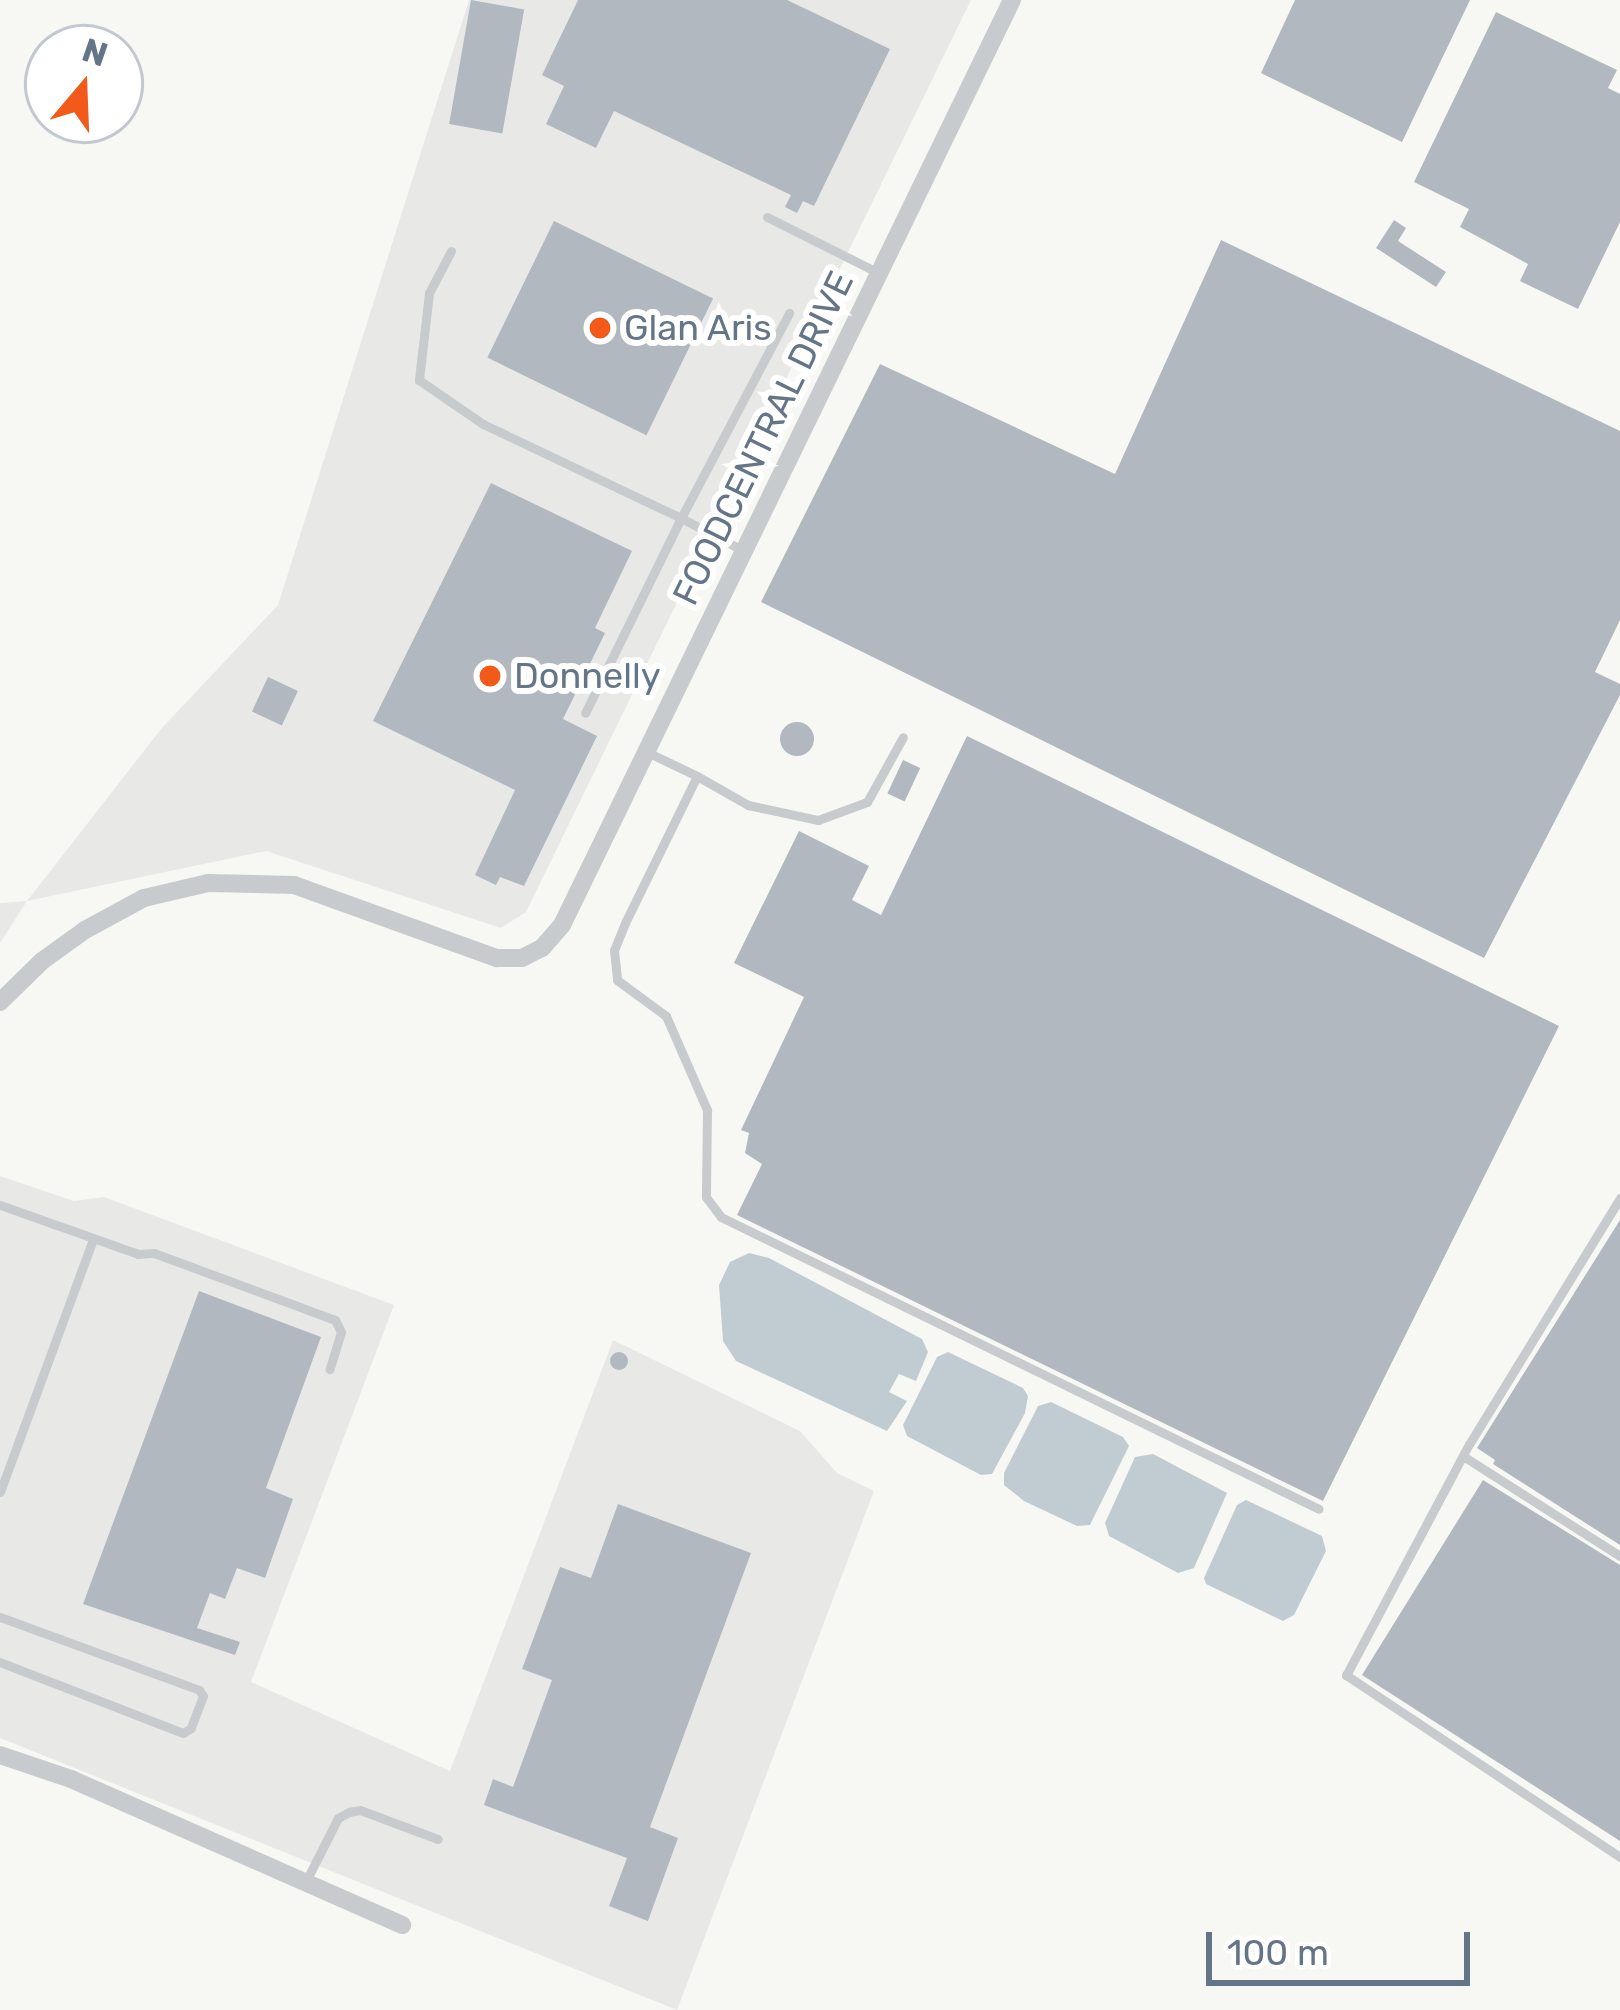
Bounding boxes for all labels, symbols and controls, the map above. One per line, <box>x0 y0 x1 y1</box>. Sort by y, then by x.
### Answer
north arrow <box>24 24 144 144</box>
text: N <box>77 30 112 75</box>
street label: FOODCENTRAL DRIVE <box>663 264 863 612</box>
place label: Glan Aris <box>624 306 773 350</box>
marker: Glan Aris <box>587 315 613 341</box>
place label: Donnelly <box>514 654 661 698</box>
marker: Donnelly <box>477 663 503 689</box>
scale bar <box>1212 1908 1476 1982</box>
text: 100 m <box>1227 1931 1329 1974</box>

